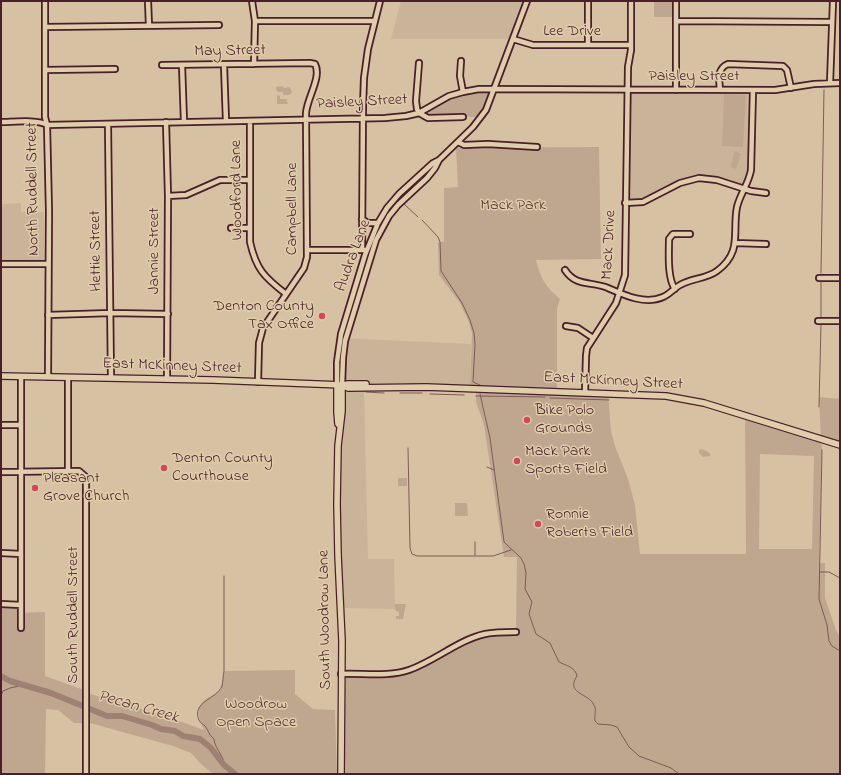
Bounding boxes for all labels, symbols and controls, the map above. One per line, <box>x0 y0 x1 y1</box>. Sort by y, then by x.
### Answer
street label: Lee Drive <box>543 22 601 42</box>
street label: May Street <box>194 42 266 62</box>
street label: Paisley Street <box>648 67 740 87</box>
street label: Paisley Street <box>316 91 408 115</box>
street label: North Ruddell Street <box>23 122 45 256</box>
street label: Woodford Lane <box>228 140 248 240</box>
street label: Campbell Lane <box>283 163 303 255</box>
park label: Mack Park <box>480 196 546 216</box>
street label: Jannie Street <box>145 208 165 294</box>
street label: Hettie Street <box>87 210 107 292</box>
street label: Mack Drive <box>599 210 621 280</box>
street label: Audra Lane <box>332 217 376 295</box>
place label: Denton County Tax Office <box>213 297 314 335</box>
marker: Denton County Tax Office <box>317 311 327 321</box>
street label: East McKinney Street <box>102 355 242 379</box>
street label: East McKinney Street <box>543 369 683 395</box>
place label: Bike Polo Grounds <box>535 401 594 439</box>
marker: Bike Polo Grounds <box>522 415 532 425</box>
place label: Mack Park Sports Field <box>525 442 607 480</box>
place label: Denton County Courthouse <box>172 449 273 487</box>
marker: Mack Park Sports Field <box>512 456 522 466</box>
marker: Denton County Courthouse <box>159 463 169 473</box>
place label: Pleasant Grove Church <box>43 469 129 507</box>
marker: Pleasant Grove Church <box>30 483 40 493</box>
place label: Ronnie Roberts Field <box>546 505 633 543</box>
marker: Ronnie Roberts Field <box>533 519 543 529</box>
street label: South Ruddell Street <box>64 546 84 684</box>
street label: South Woodrow Lane <box>315 550 337 690</box>
water label: Pecan Creek <box>95 687 181 729</box>
park label: Woodrow Open Space <box>216 695 296 733</box>

